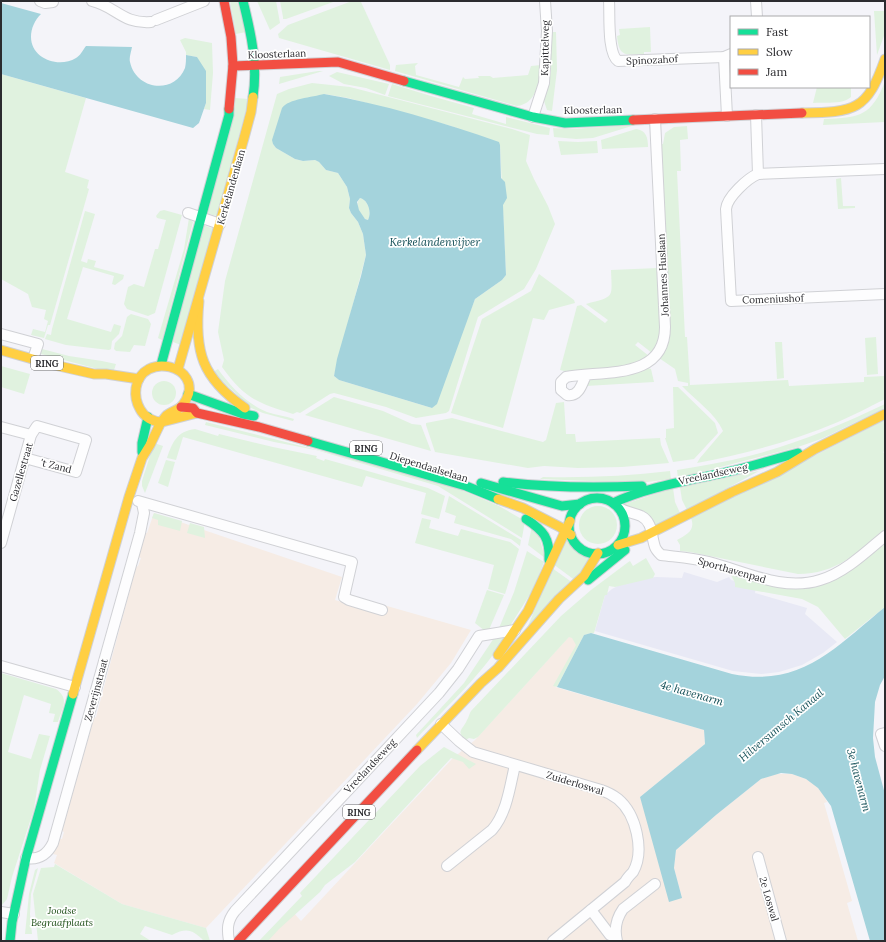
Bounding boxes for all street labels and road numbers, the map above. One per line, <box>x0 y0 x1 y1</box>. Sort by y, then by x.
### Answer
street label: Kapittelweg <box>538 20 552 76</box>
street label: Kloosterlaan <box>248 46 306 62</box>
street label: Spinozahof <box>626 52 679 68</box>
street label: Kloosterlaan <box>564 103 622 117</box>
street label: Kerkelandenlaan <box>214 148 248 226</box>
street label: Johannes Huslaan <box>654 233 672 318</box>
street label: Comeniushof <box>742 291 805 307</box>
road number: RING <box>31 356 63 370</box>
street label: Gazellestraat <box>6 441 36 503</box>
road number: RING <box>350 441 382 455</box>
street label: Diependaalselaan <box>388 449 470 485</box>
street label: 't Zand <box>39 456 73 476</box>
street label: Vreelandseweg <box>676 460 749 488</box>
street label: Sporthavenpad <box>696 554 768 586</box>
street label: Zeverijnstraat <box>81 657 111 723</box>
street label: Vreelandseweg <box>341 736 399 797</box>
street label: Zuiderloswal <box>545 768 606 798</box>
road number: RING <box>343 805 375 819</box>
street label: 2e Loswal <box>756 875 782 923</box>

